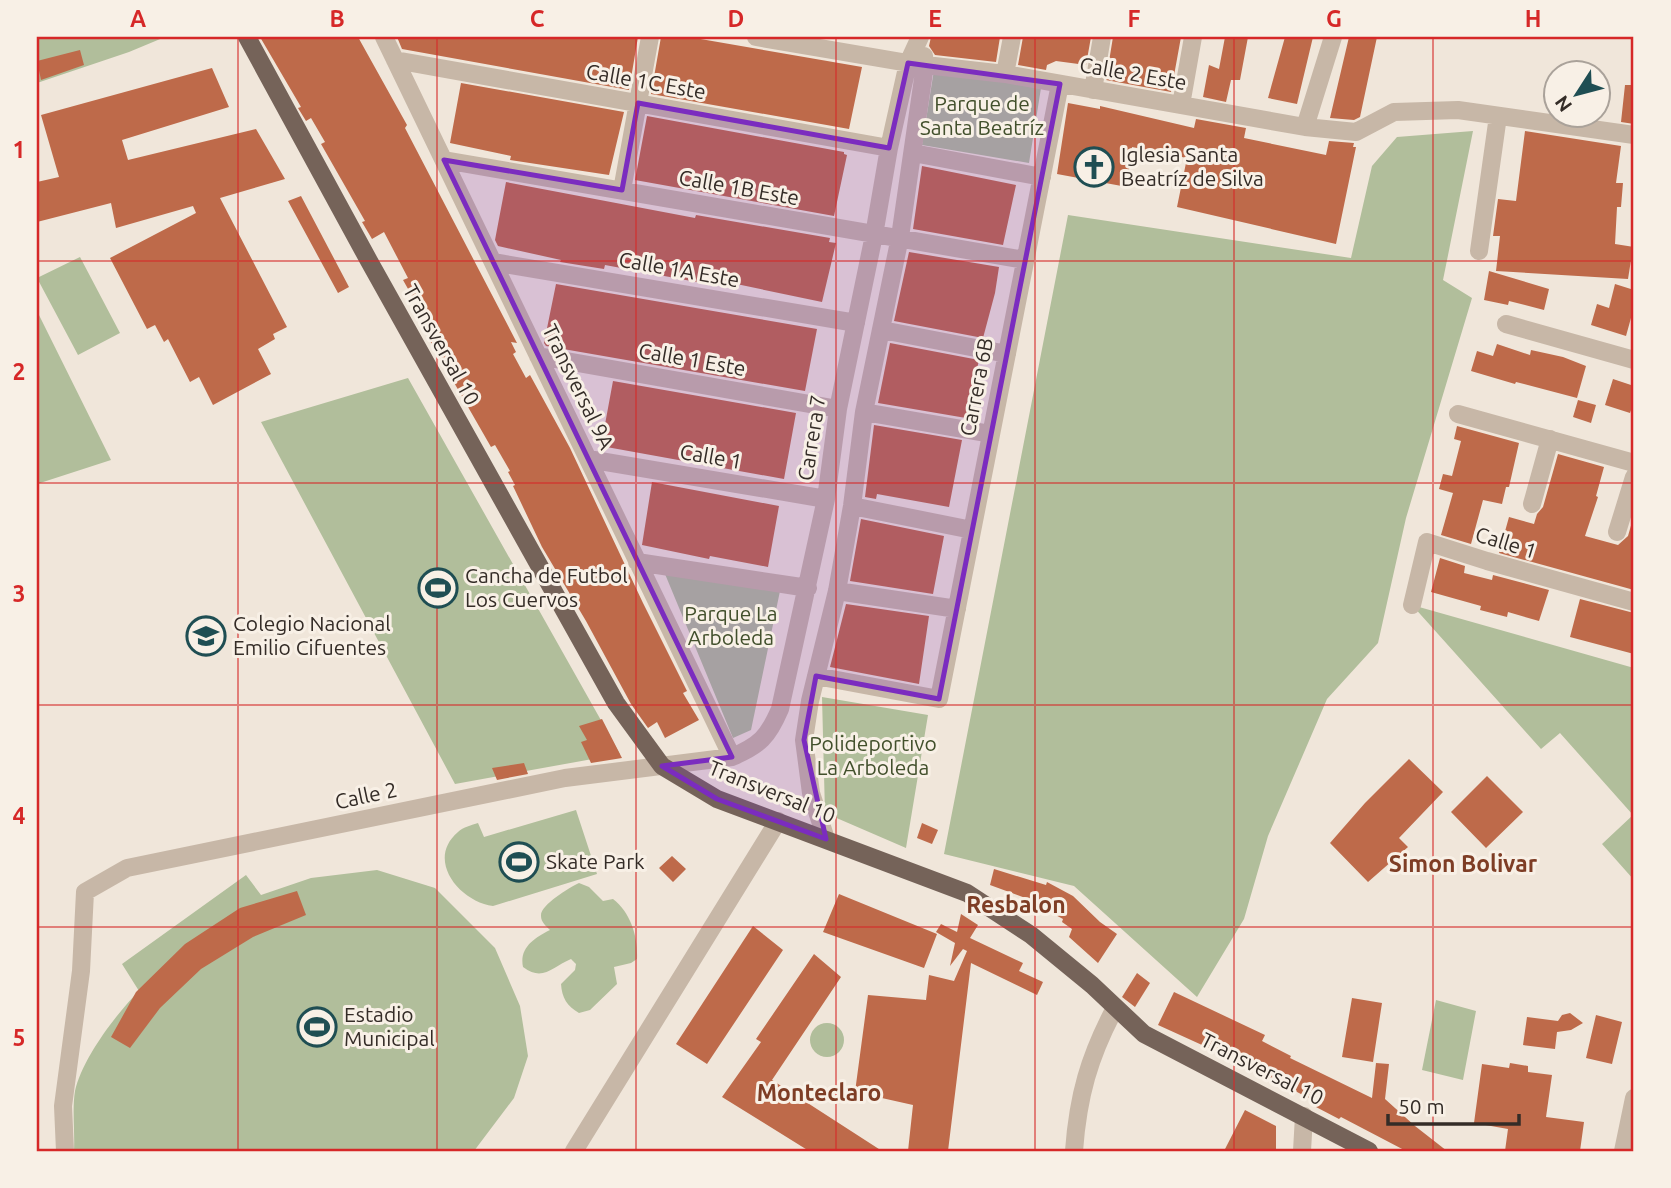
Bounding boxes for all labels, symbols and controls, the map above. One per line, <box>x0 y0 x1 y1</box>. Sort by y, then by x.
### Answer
text: A <box>130 6 146 31</box>
text: B <box>329 6 345 31</box>
text: C <box>530 6 545 31</box>
text: D <box>728 6 744 31</box>
text: E <box>928 6 942 31</box>
text: F <box>1128 6 1141 31</box>
text: G <box>1326 6 1342 31</box>
text: H <box>1525 6 1541 31</box>
street label: Calle 2 Este <box>1078 52 1189 94</box>
street label: Calle 1C Este <box>584 59 708 103</box>
north arrow <box>1542 60 1612 130</box>
park label: Parque de Santa Beatríz <box>920 91 1044 139</box>
text: N <box>1550 92 1576 116</box>
text: 1 <box>13 137 25 162</box>
place label: Iglesia Santa Beatríz de Silva <box>1121 142 1264 190</box>
church icon: Iglesia Santa Beatríz de Silva <box>1073 146 1115 188</box>
street label: Calle 1B Este <box>677 165 801 209</box>
street label: Calle 1A Este <box>617 247 741 291</box>
street label: Transversal 10 <box>399 280 485 409</box>
street label: Transversal 9A <box>538 320 620 453</box>
street label: Carrera 6B <box>955 335 997 438</box>
street label: Calle 1 Este <box>637 338 748 380</box>
text: 2 <box>13 359 25 384</box>
street label: Carrera 7 <box>792 393 830 482</box>
street label: Calle 1 <box>678 439 744 473</box>
street label: Calle 1 <box>1473 521 1540 563</box>
place label: Cancha de Futbol Los Cuervos <box>465 563 628 611</box>
sports icon: Cancha de Futbol Los Cuervos <box>417 567 459 609</box>
text: 3 <box>13 581 25 606</box>
park label: Parque La Arboleda <box>684 601 778 649</box>
place label: Colegio Nacional Emilio Cifuentes <box>233 611 391 659</box>
school or university icon: Colegio Nacional Emilio Cifuentes <box>185 615 227 657</box>
park label: Polideportivo La Arboleda <box>809 731 937 779</box>
street label: Transversal 10 <box>706 755 839 827</box>
street label: Calle 2 <box>333 777 399 813</box>
text: 4 <box>13 803 26 828</box>
sports icon: Skate Park <box>498 841 540 883</box>
place label: Skate Park <box>546 849 645 873</box>
district label: Simon Bolivar <box>1389 851 1538 876</box>
district label: Resbalon <box>966 892 1066 917</box>
place label: Estadio Municipal <box>344 1002 435 1050</box>
sports icon: Estadio Municipal <box>296 1006 338 1048</box>
text: 5 <box>13 1025 25 1050</box>
street label: Transversal 10 <box>1197 1027 1328 1109</box>
district label: Monteclaro <box>757 1080 881 1105</box>
scale bar <box>1388 1083 1519 1127</box>
text: 50 m <box>1398 1094 1445 1118</box>

